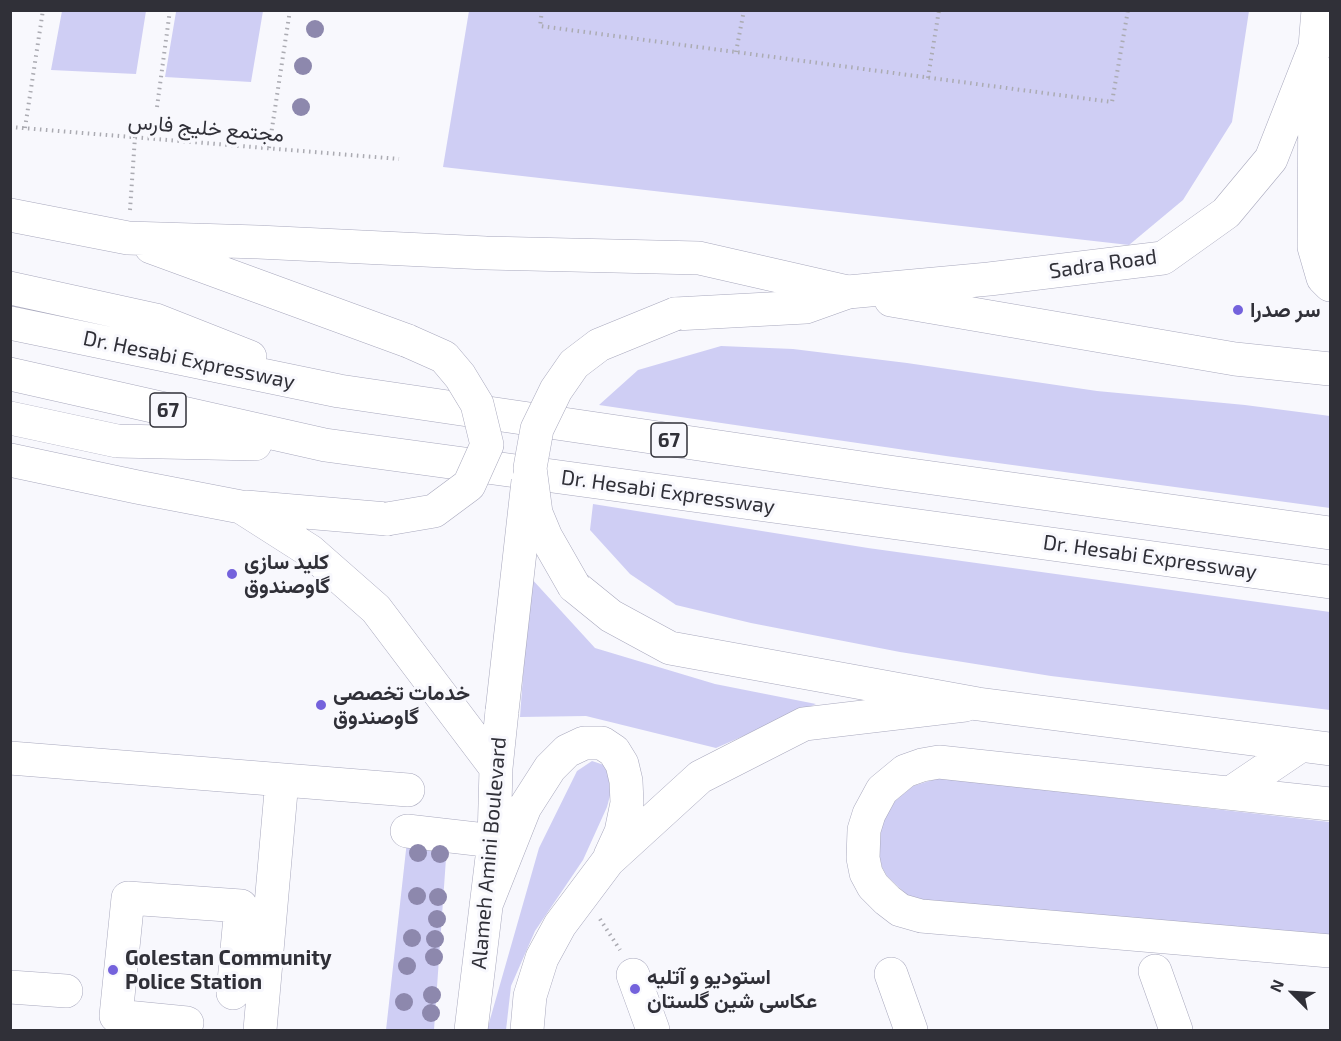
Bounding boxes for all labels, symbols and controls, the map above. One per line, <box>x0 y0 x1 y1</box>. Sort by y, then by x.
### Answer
street label: مجتمع خلیج فارس <box>127 109 285 147</box>
street label: Sadra Road <box>1048 244 1158 284</box>
place label: سر صدرا <box>1250 297 1320 323</box>
marker: سر صدرا <box>1231 303 1245 317</box>
street label: Dr. Hesabi Expressway <box>81 325 297 395</box>
road number: 67 <box>150 393 186 427</box>
road number: 67 <box>651 423 687 457</box>
street label: Dr. Hesabi Expressway <box>559 465 777 519</box>
street label: Dr. Hesabi Expressway <box>1041 530 1259 584</box>
place label: کلید سازی گاوصندوق <box>244 549 330 599</box>
marker: کلید سازی گاوصندوق <box>225 567 239 581</box>
place label: خدمات تخصصی گاوصندوق <box>333 680 470 730</box>
marker: خدمات تخصصی گاوصندوق <box>314 698 328 712</box>
street label: Alameh Amini Boulevard <box>466 736 512 970</box>
place label: Golestan Community Police Station <box>125 945 332 995</box>
marker: Golestan Community Police Station <box>106 963 120 977</box>
north arrow <box>1263 963 1323 1023</box>
place label: استودیو و آتلیه عکاسی شین گلستان <box>647 964 817 1014</box>
text: N <box>1265 976 1287 995</box>
marker: استودیو و آتلیه عکاسی شین گلستان <box>628 982 642 996</box>

